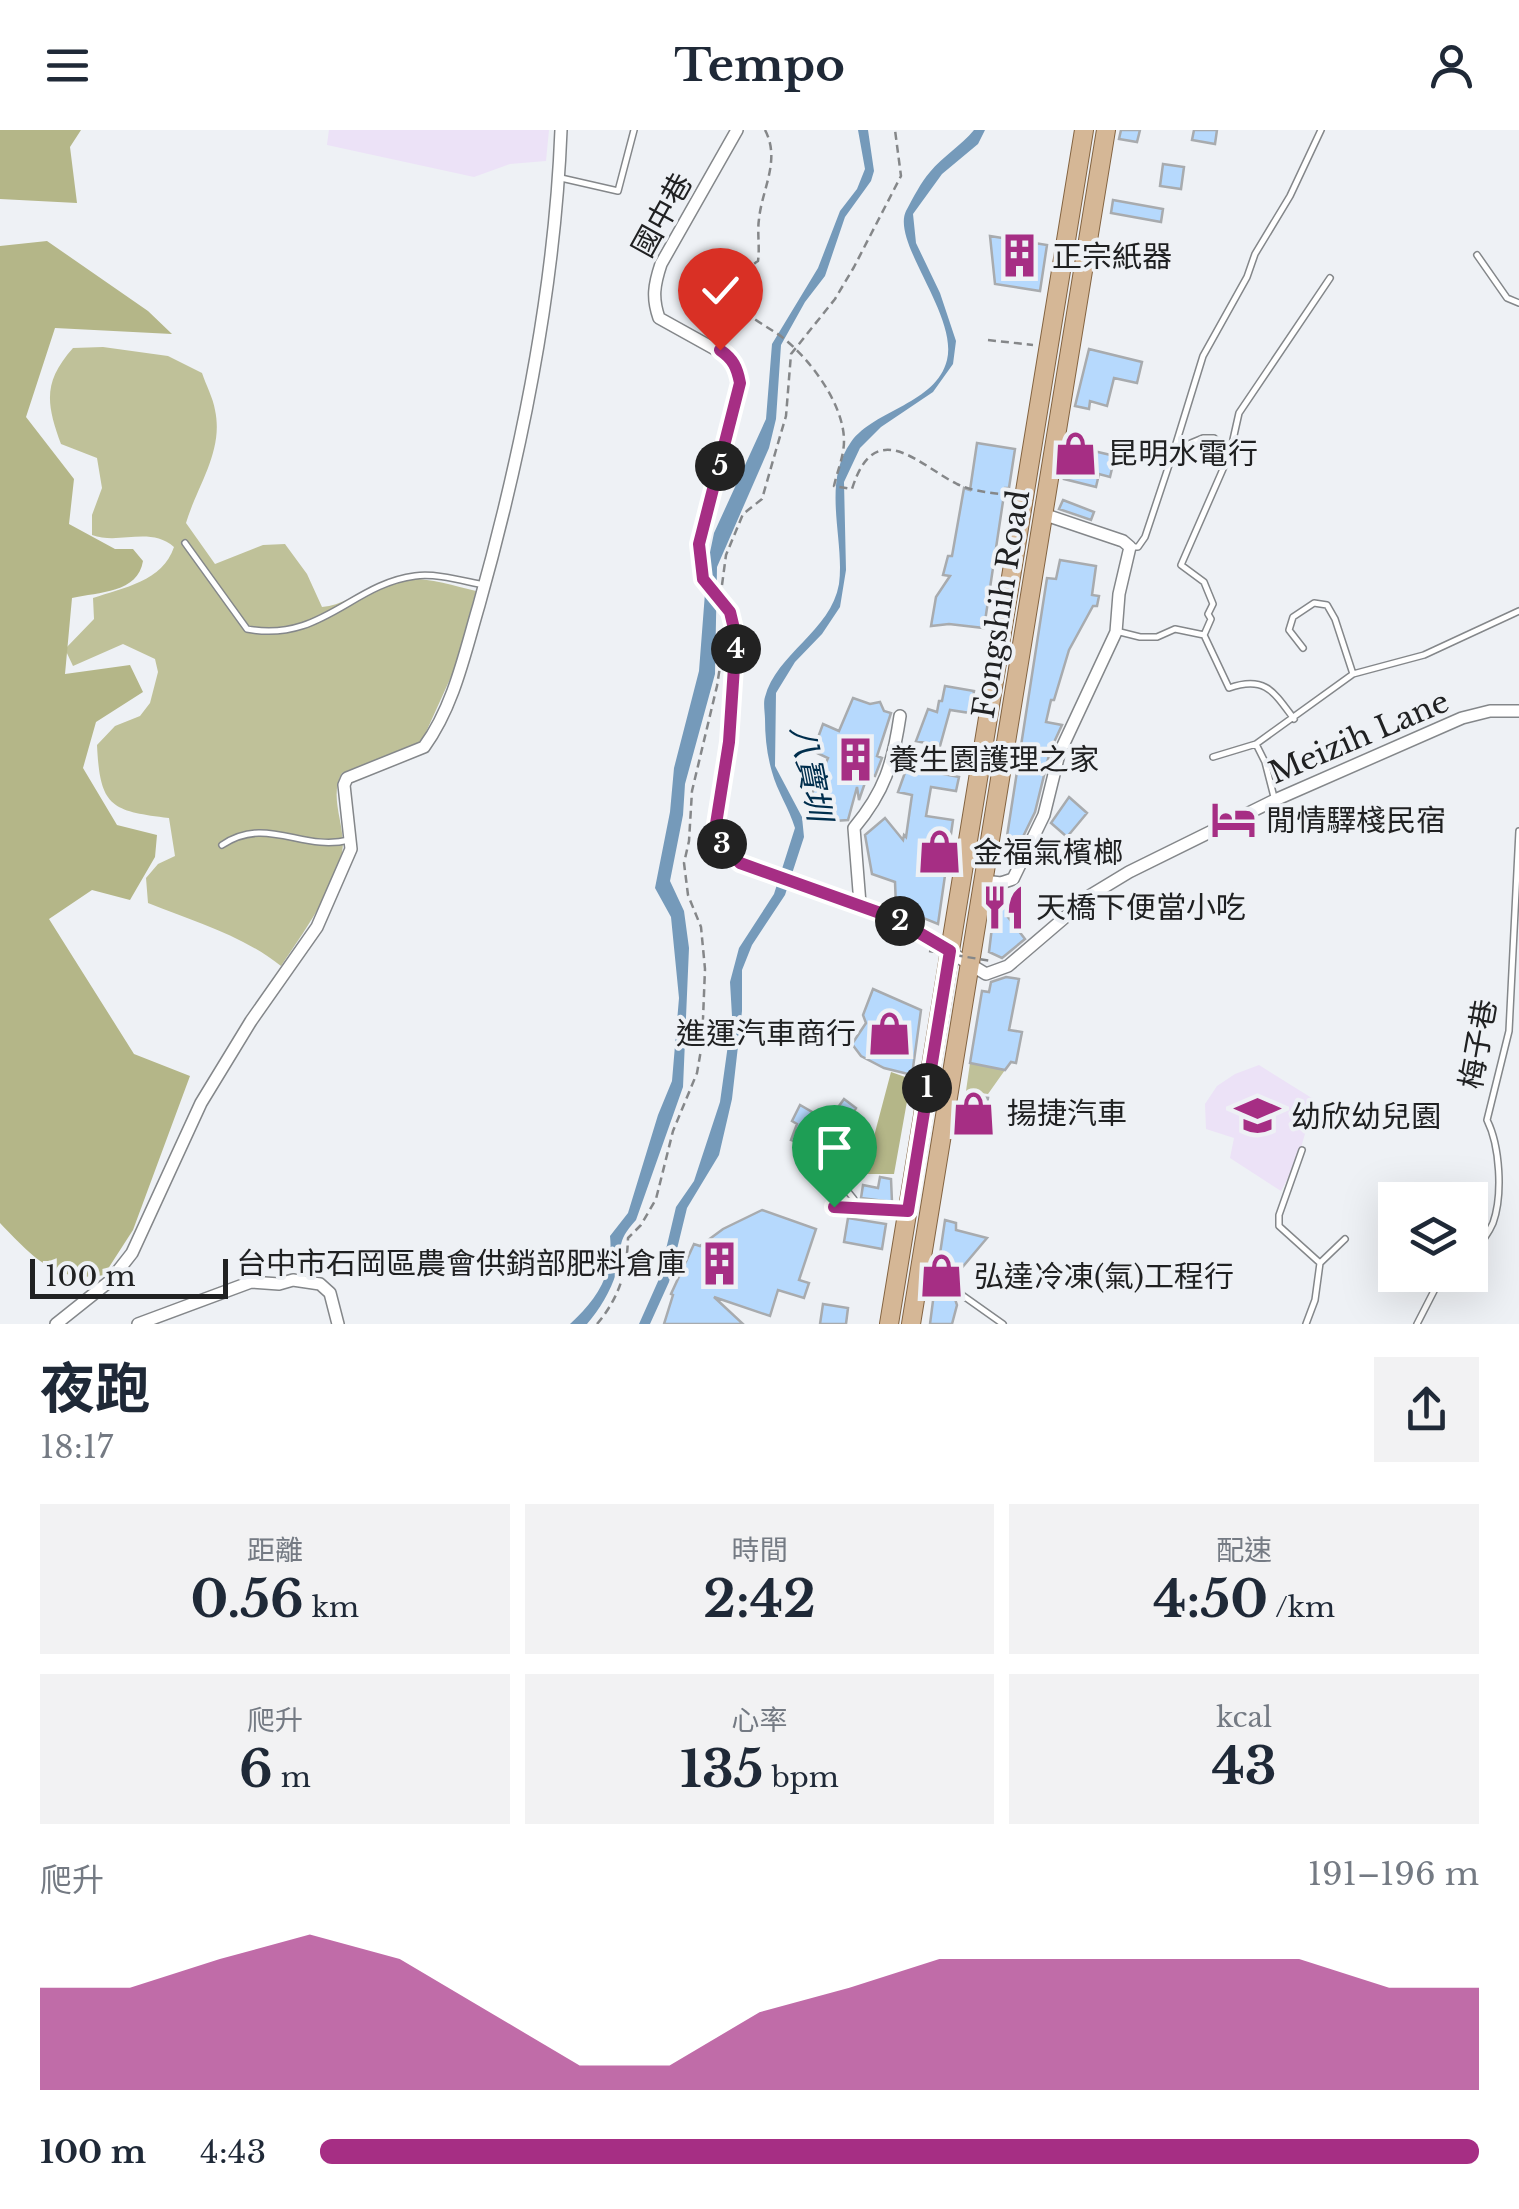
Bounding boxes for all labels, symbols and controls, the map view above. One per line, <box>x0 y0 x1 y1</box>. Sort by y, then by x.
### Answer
text: Tempo <box>674 37 845 93</box>
icon: menu <box>40 38 95 93</box>
icon: person <box>1424 38 1479 93</box>
street label: 國中巷 <box>624 167 700 263</box>
building icon: 正宗紙器 <box>995 232 1043 280</box>
place label: 正宗紙器 <box>1052 238 1172 275</box>
pin <box>678 248 763 351</box>
icon: check <box>693 263 748 318</box>
shop icon: 昆明水電行 <box>1051 429 1099 477</box>
place label: 昆明水電行 <box>1108 435 1258 472</box>
pin: 5 <box>695 441 745 491</box>
text: 5 <box>712 448 728 483</box>
street label: Fongshih Road <box>965 487 1037 721</box>
pin: 4 <box>711 624 761 674</box>
text: 4 <box>727 631 745 666</box>
street label: Meizih Lane <box>1263 682 1455 792</box>
water label: 八寶圳 <box>782 722 841 828</box>
building icon: 養生園護理之家 <box>832 735 880 783</box>
place label: 養生園護理之家 <box>889 741 1099 778</box>
hotel icon: 閒情驛棧民宿 <box>1209 796 1257 844</box>
place label: 閒情驛棧民宿 <box>1266 802 1446 839</box>
pin: 3 <box>697 819 747 869</box>
text: 3 <box>713 826 731 861</box>
shop icon: 金福氣檳榔 <box>916 828 964 876</box>
place label: 金福氣檳榔 <box>973 834 1123 871</box>
restaurant icon: 天橋下便當小吃 <box>979 883 1027 931</box>
place label: 天橋下便當小吃 <box>1036 889 1246 926</box>
pin: 2 <box>875 896 925 946</box>
text: 2 <box>891 903 909 938</box>
street label: 梅子巷 <box>1452 996 1504 1092</box>
shop icon: 進運汽車商行 <box>865 1009 913 1057</box>
place label: 進運汽車商行 <box>676 1015 856 1052</box>
pin: 1 <box>902 1063 952 1113</box>
text: 1 <box>921 1070 933 1105</box>
shop icon: 揚捷汽車 <box>950 1089 998 1137</box>
school or university icon: 幼欣幼兒園 <box>1234 1092 1282 1140</box>
place label: 揚捷汽車 <box>1007 1095 1127 1132</box>
place label: 幼欣幼兒園 <box>1291 1098 1441 1135</box>
pin <box>792 1105 877 1208</box>
icon: arrive <box>807 1120 862 1175</box>
map controls <box>1378 1182 1488 1292</box>
button: layers <box>1378 1182 1488 1292</box>
building icon: 台中市石岡區農會供銷部肥料倉庫 <box>695 1239 743 1287</box>
place label: 台中市石岡區農會供銷部肥料倉庫 <box>236 1245 686 1282</box>
shop icon: 弘達冷凍(氣)工程行 <box>917 1252 965 1300</box>
scale bar <box>30 1254 228 1298</box>
place label: 弘達冷凍(氣)工程行 <box>974 1258 1234 1295</box>
text: 100 m <box>45 1259 136 1294</box>
text: 夜跑 <box>40 1355 150 1423</box>
button: share <box>1374 1357 1479 1462</box>
text: 18:17 <box>40 1427 113 1467</box>
text: 距離 <box>247 1533 303 1568</box>
text: 時間 <box>731 1533 788 1568</box>
text: 配速 <box>1216 1533 1272 1568</box>
text: 0.56 <box>191 1568 304 1631</box>
text: 2:42 <box>703 1568 816 1631</box>
text: 4:50 <box>1153 1568 1268 1631</box>
text: km <box>304 1590 359 1625</box>
text: /km <box>1268 1590 1335 1625</box>
text: kcal <box>1216 1700 1272 1735</box>
text: 爬升 <box>247 1703 303 1738</box>
text: 心率 <box>731 1703 788 1738</box>
text: 43 <box>1212 1735 1277 1798</box>
text: 6 <box>239 1738 273 1801</box>
text: 135 <box>680 1738 763 1801</box>
text: m <box>273 1760 311 1795</box>
text: bpm <box>763 1760 839 1795</box>
text: 191–196 m <box>1308 1854 1479 1894</box>
text: 爬升 <box>40 1860 104 1900</box>
text: 100 m <box>40 2132 146 2172</box>
text: 4:43 <box>200 2132 266 2172</box>

